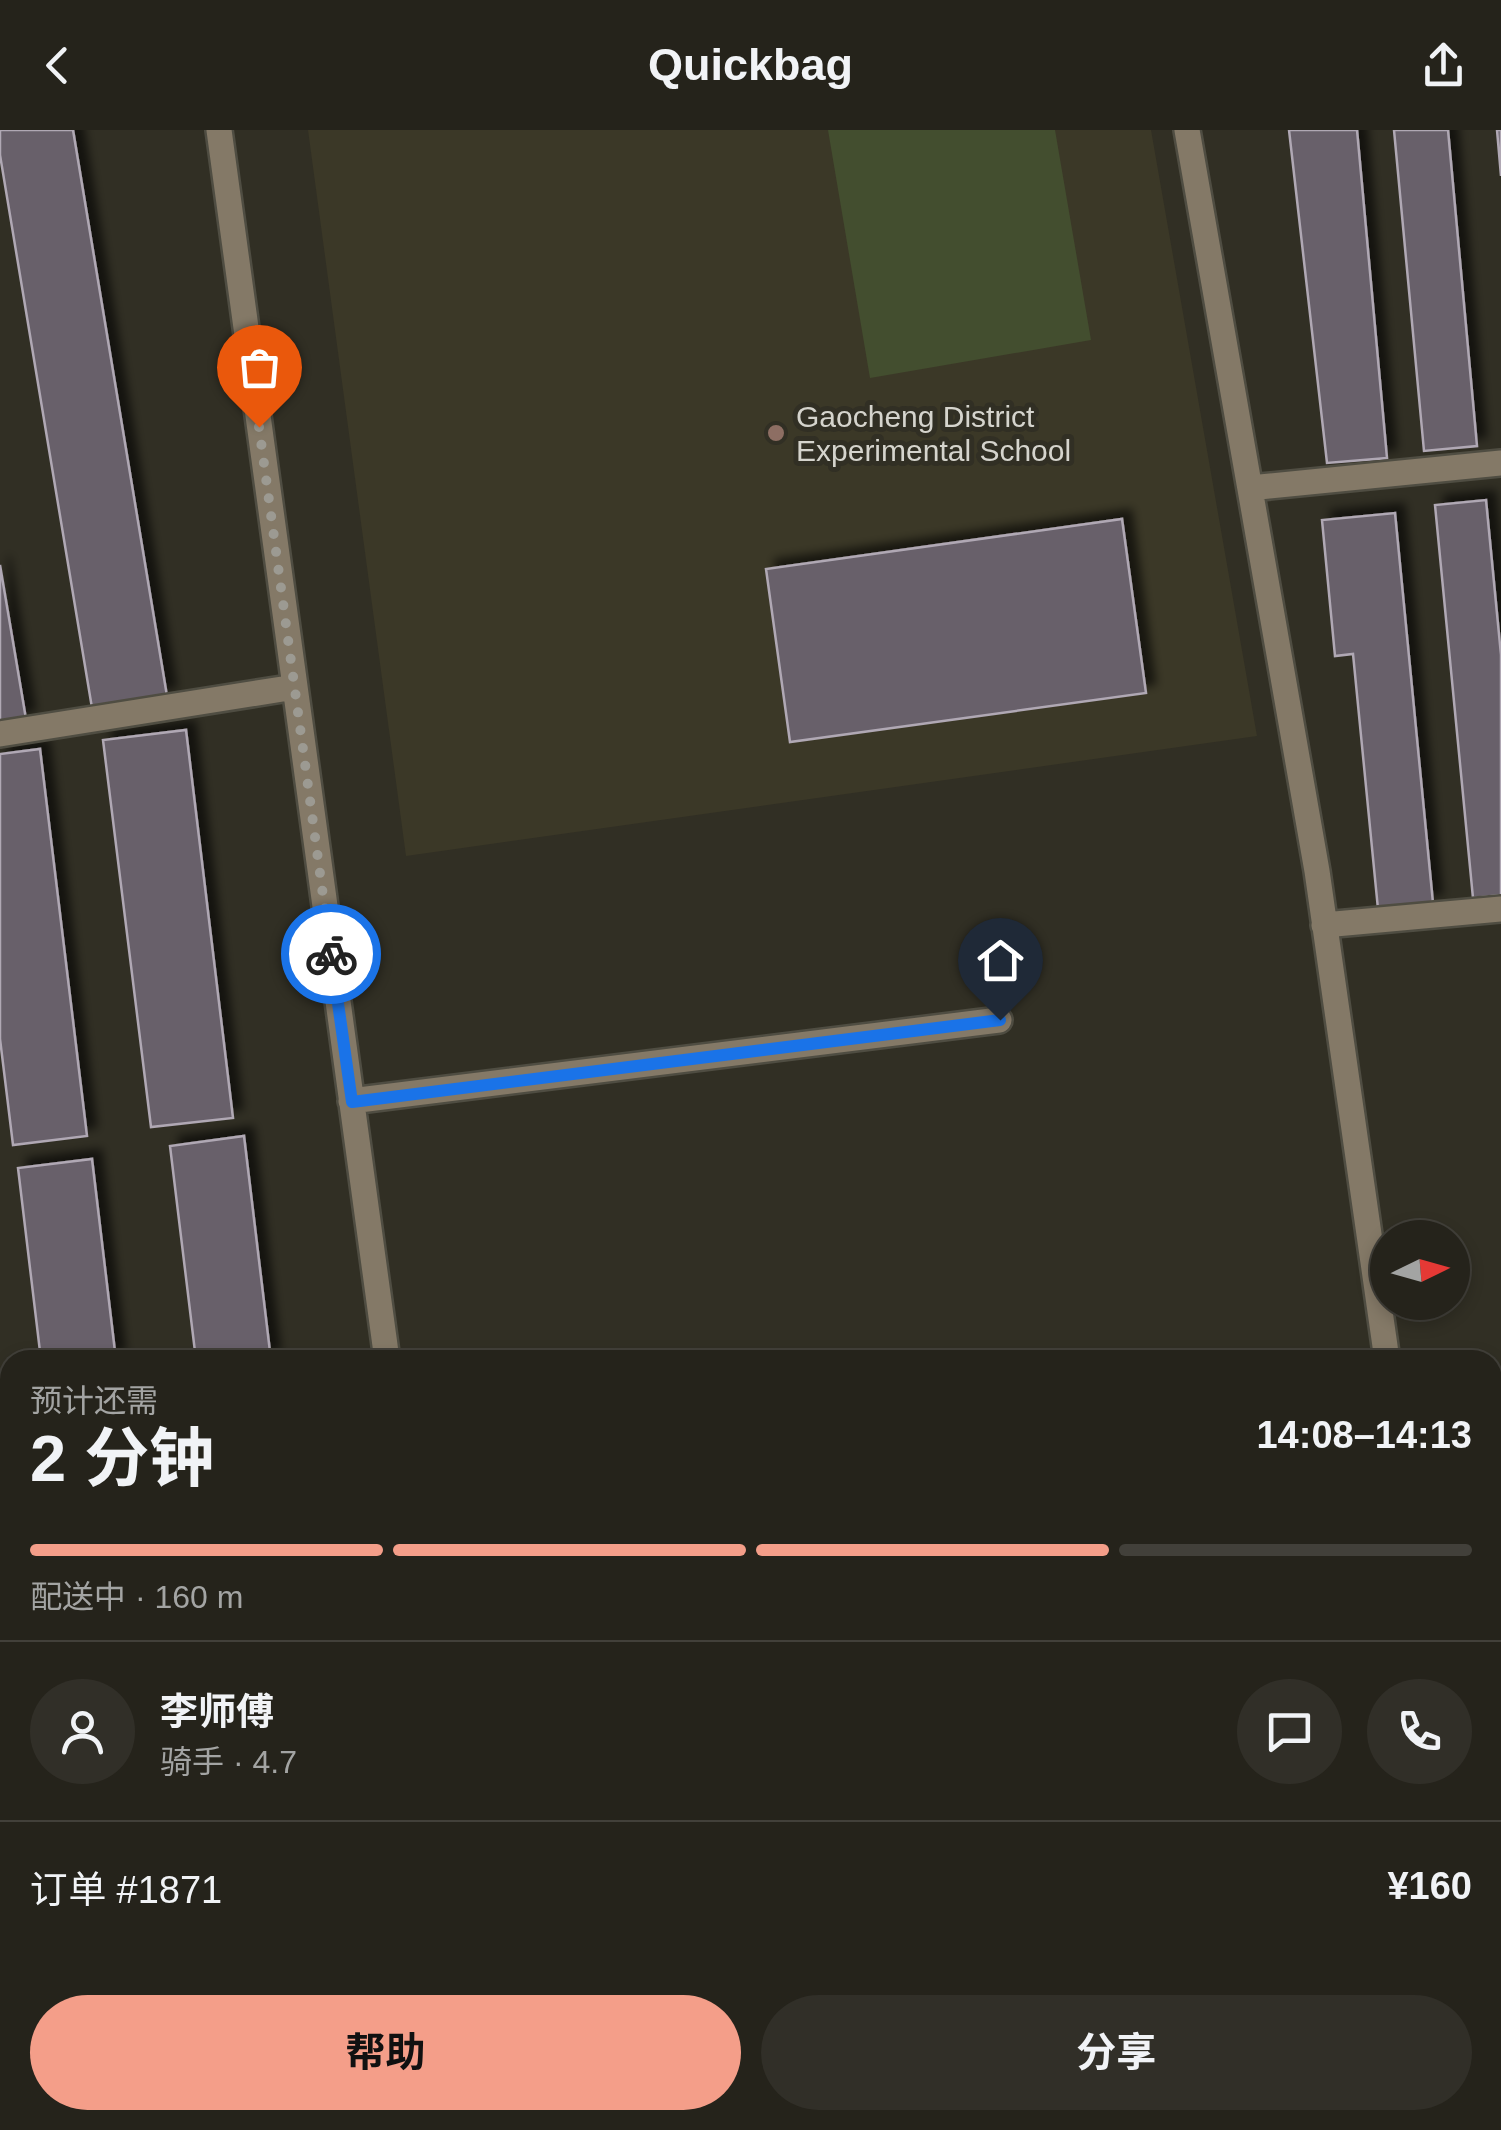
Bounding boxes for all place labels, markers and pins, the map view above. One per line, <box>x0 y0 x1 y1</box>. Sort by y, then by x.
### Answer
pin <box>217 325 302 428</box>
place label: Gaocheng District Experimental School <box>796 400 1071 467</box>
marker: Gaocheng District Experimental School <box>765 422 787 444</box>
pin <box>958 918 1043 1021</box>

